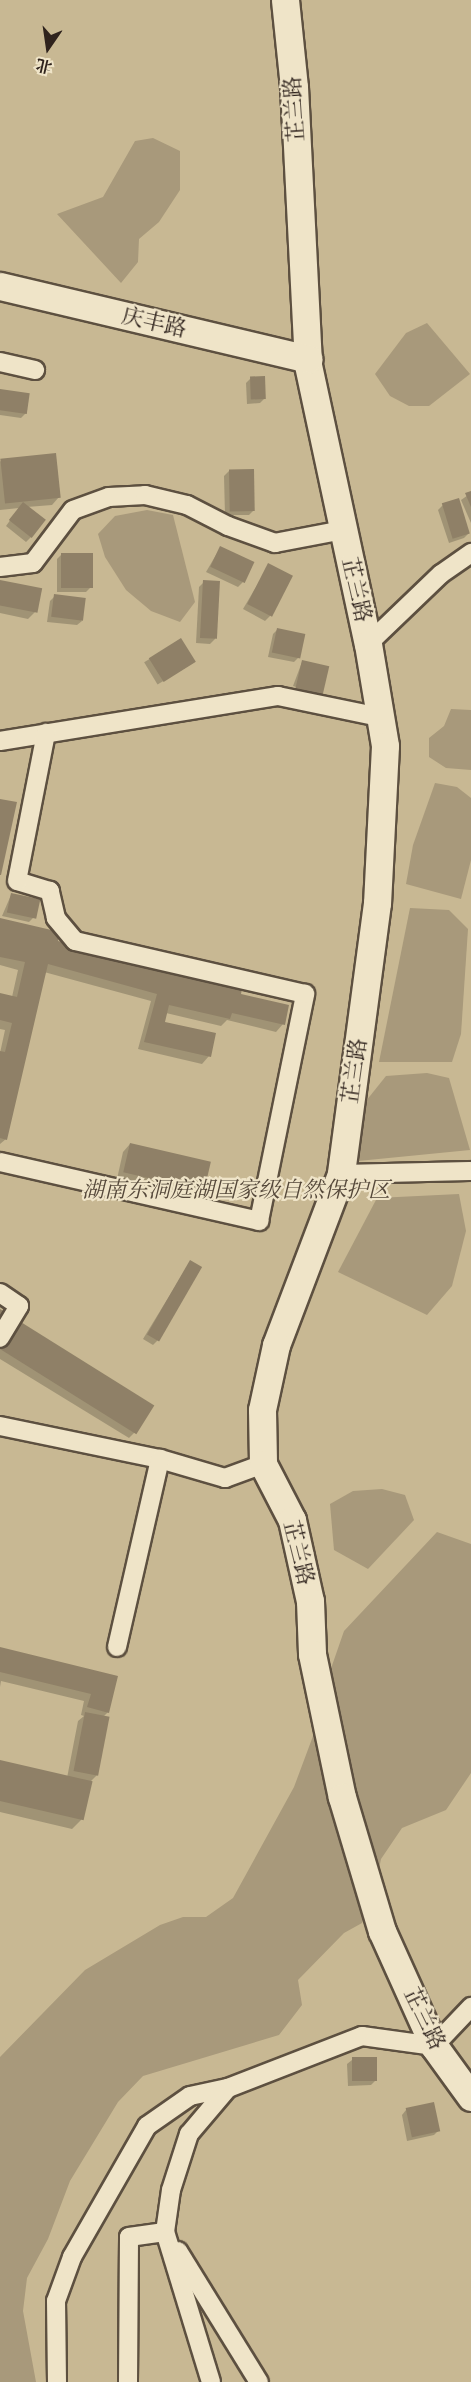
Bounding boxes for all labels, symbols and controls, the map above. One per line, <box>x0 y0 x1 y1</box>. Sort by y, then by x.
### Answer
north arrow <box>18 18 78 78</box>
text: 北 <box>34 53 54 78</box>
street label: 芷兰路 <box>280 75 310 143</box>
street label: 庆丰路 <box>119 303 189 343</box>
street label: 芷兰路 <box>336 555 376 625</box>
street label: 芷兰路 <box>337 1036 373 1106</box>
park label: 湖南东洞庭湖国家级自然保护区 <box>82 1178 390 1204</box>
street label: 芷兰路 <box>277 1518 319 1588</box>
street label: 芷兰路 <box>398 1984 450 2054</box>

